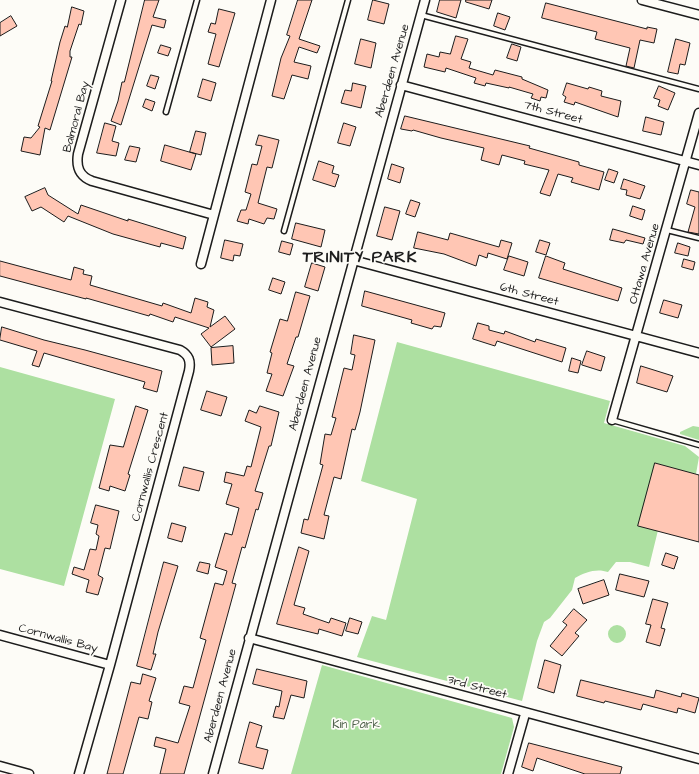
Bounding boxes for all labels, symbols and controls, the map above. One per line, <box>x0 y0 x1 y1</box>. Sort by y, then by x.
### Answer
street label: Aberdeen Avenue <box>373 23 413 119</box>
street label: Balmoral Bay <box>61 80 93 154</box>
street label: 7th Street <box>522 98 584 128</box>
street label: Ottawa Avenue <box>627 222 663 306</box>
district label: TRINITY PARK <box>303 249 417 269</box>
street label: 6th Street <box>498 280 560 310</box>
street label: Aberdeen Avenue <box>287 336 325 432</box>
street label: Cornwallis Crescent <box>129 411 173 523</box>
street label: Cornwallis Bay <box>17 622 99 656</box>
street label: Aberdeen Avenue <box>202 648 240 744</box>
street label: 3rd Street <box>446 673 508 703</box>
park label: Kin Park <box>332 718 380 732</box>

